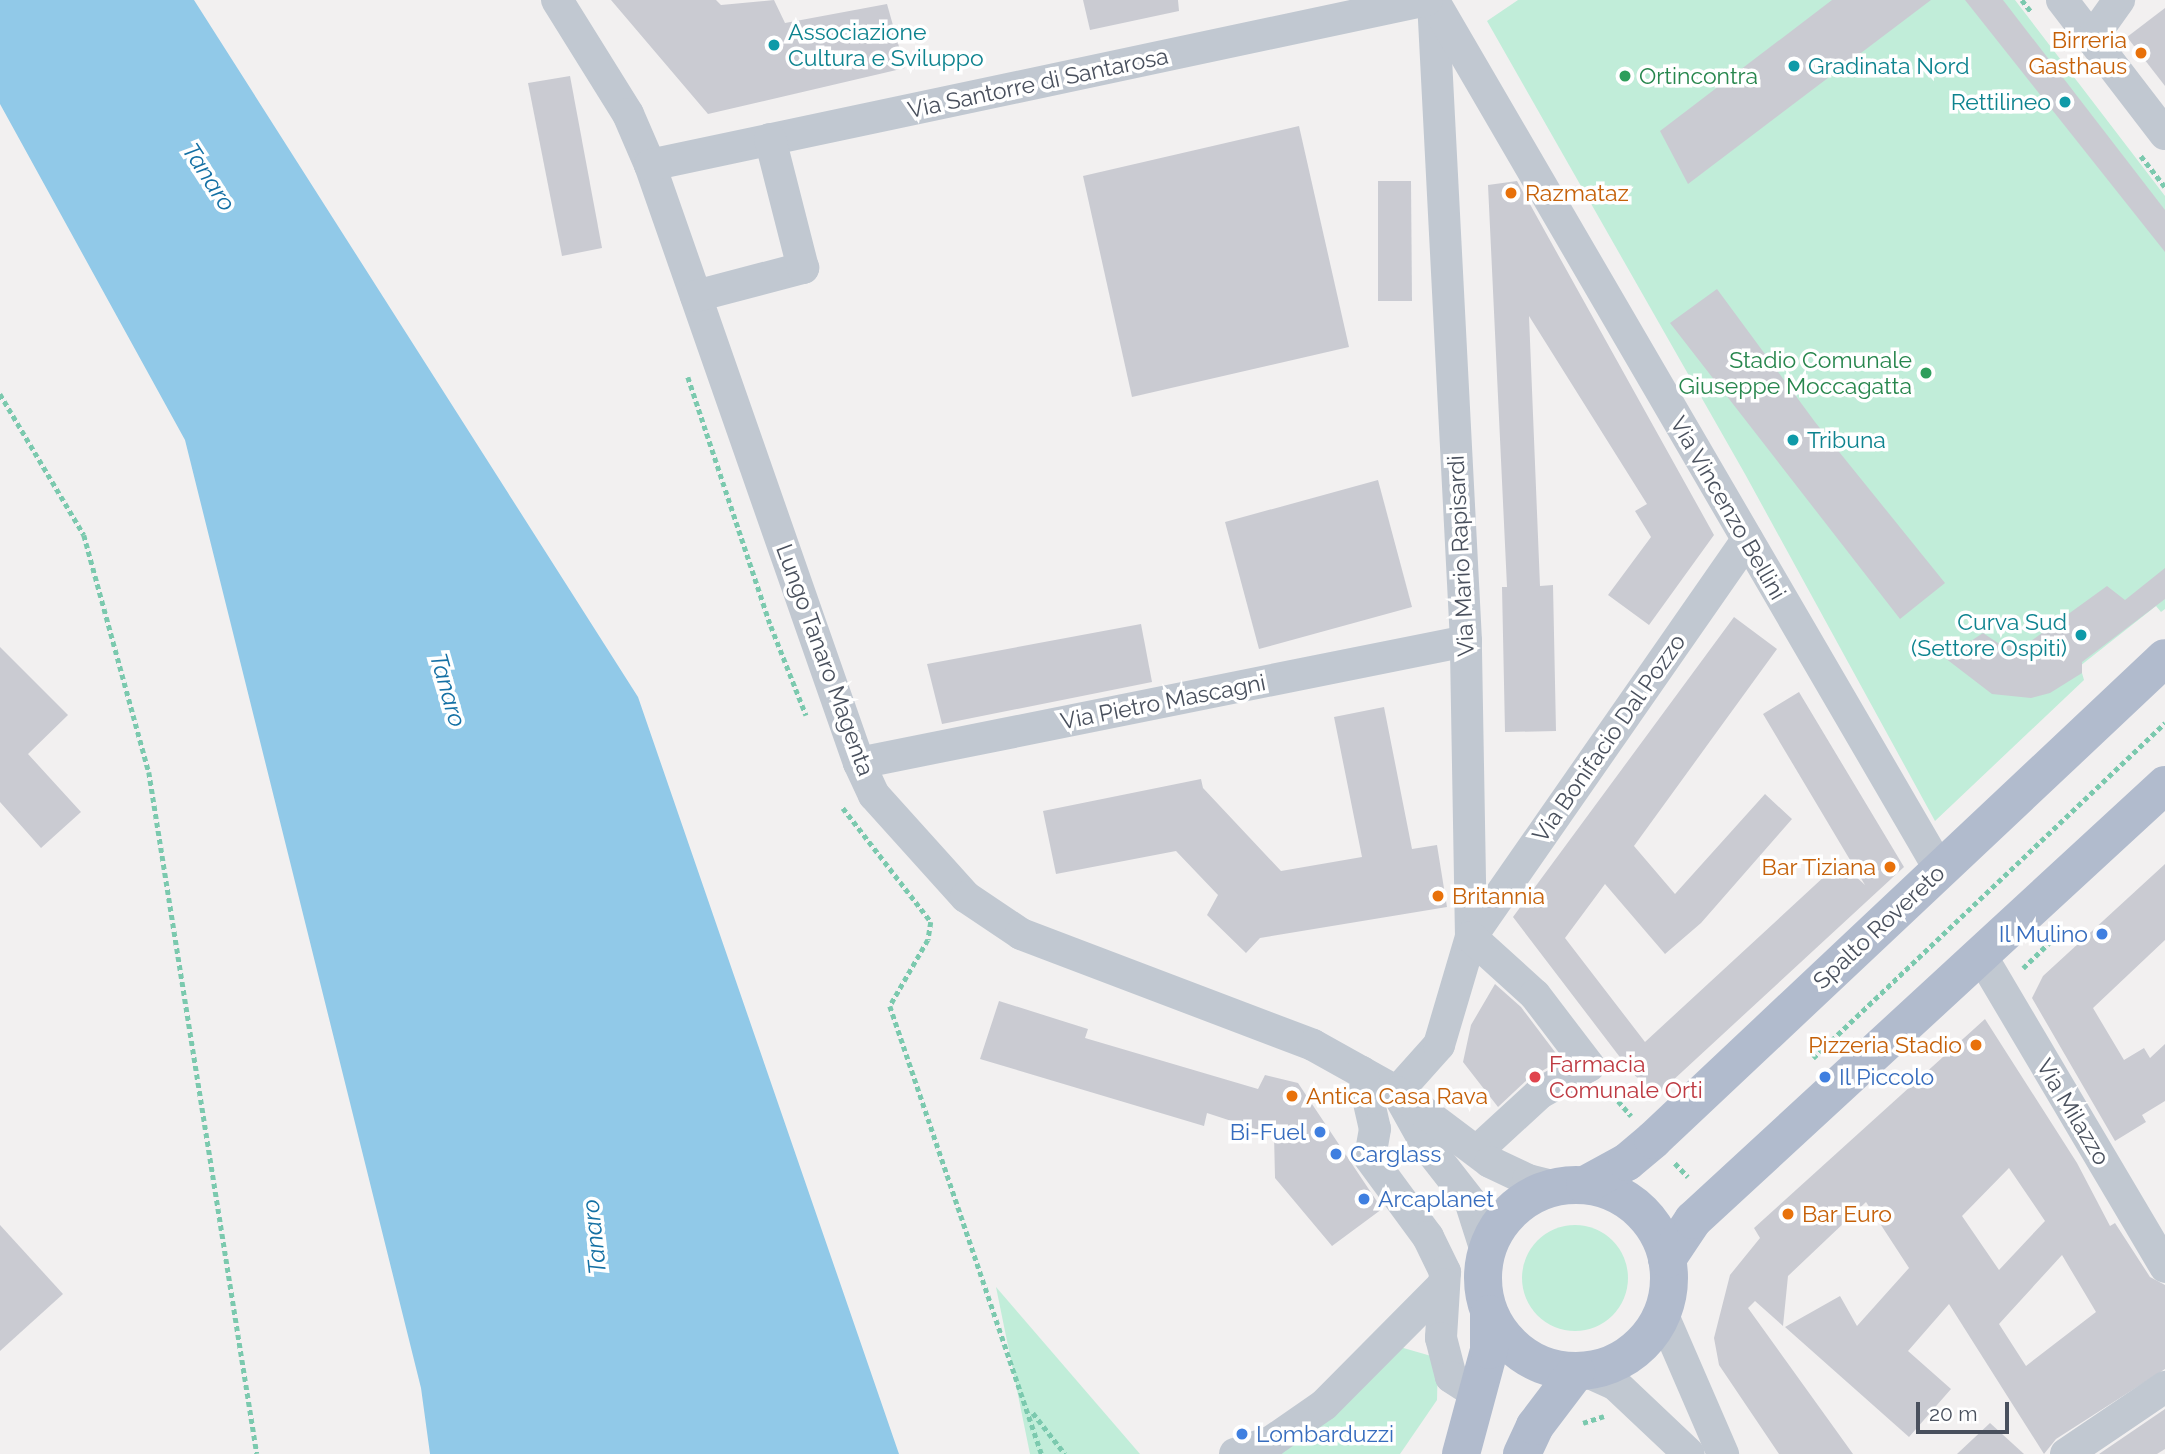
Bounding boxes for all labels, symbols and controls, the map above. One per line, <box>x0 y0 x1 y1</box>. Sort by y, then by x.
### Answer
place label: Associazione Cultura e Sviluppo <box>788 18 984 72</box>
place label: Birreria Gasthaus <box>2028 26 2127 80</box>
marker: Associazione Cultura e Sviluppo <box>766 37 782 53</box>
street label: Via Santorre di Santarosa <box>905 42 1171 124</box>
marker: Birreria Gasthaus <box>2133 45 2149 61</box>
place label: Gradinata Nord <box>1808 52 1970 80</box>
marker: Gradinata Nord <box>1786 58 1802 74</box>
place label: Ortincontra <box>1639 62 1758 90</box>
marker: Ortincontra <box>1617 68 1633 84</box>
place label: Rettilineo <box>1951 88 2051 116</box>
marker: Rettilineo <box>2057 94 2073 110</box>
water label: Tanaro <box>176 138 242 216</box>
place label: Razmataz <box>1525 179 1629 207</box>
marker: Razmataz <box>1503 185 1519 201</box>
place label: Stadio Comunale Giuseppe Moccagatta <box>1679 346 1912 400</box>
marker: Stadio Comunale Giuseppe Moccagatta <box>1918 365 1934 381</box>
street label: Via Vincenzo Bellini <box>1664 411 1792 605</box>
place label: Tribuna <box>1807 426 1886 454</box>
marker: Tribuna <box>1785 432 1801 448</box>
street label: Via Mario Rapisardi <box>1442 455 1480 657</box>
street label: Lungo Tanaro Magenta <box>770 540 880 780</box>
place label: Curva Sud (Settore Ospiti) <box>1911 608 2067 662</box>
marker: Curva Sud (Settore Ospiti) <box>2073 627 2089 643</box>
street label: Via Bonifacio Dal Pozzo <box>1526 628 1692 848</box>
water label: Tanaro <box>424 650 472 730</box>
street label: Via Pietro Mascagni <box>1058 669 1268 735</box>
place label: Bar Tiziana <box>1760 853 1876 881</box>
street label: Spalto Rovereto <box>1808 859 1950 995</box>
marker: Bar Tiziana <box>1882 859 1898 875</box>
place label: Britannia <box>1452 882 1545 910</box>
marker: Britannia <box>1430 888 1446 904</box>
place label: Il Mulino <box>1998 920 2088 948</box>
marker: Il Mulino <box>2094 926 2110 942</box>
place label: Pizzeria Stadio <box>1808 1031 1962 1059</box>
marker: Pizzeria Stadio <box>1968 1037 1984 1053</box>
place label: Farmacia Comunale Orti <box>1549 1050 1703 1104</box>
street label: Via Milazzo <box>2031 1054 2115 1170</box>
place label: Il Piccolo <box>1839 1063 1935 1091</box>
marker: Farmacia Comunale Orti <box>1527 1069 1543 1085</box>
marker: Il Piccolo <box>1817 1069 1833 1085</box>
place label: Antica Casa Rava <box>1306 1082 1488 1110</box>
marker: Antica Casa Rava <box>1284 1088 1300 1104</box>
place label: Bi-Fuel <box>1230 1118 1306 1146</box>
marker: Bi-Fuel <box>1312 1124 1328 1140</box>
place label: Carglass <box>1350 1140 1441 1168</box>
marker: Carglass <box>1328 1146 1344 1162</box>
place label: Arcaplanet <box>1378 1185 1494 1213</box>
marker: Arcaplanet <box>1356 1191 1372 1207</box>
water label: Tanaro <box>576 1198 612 1276</box>
place label: Bar Euro <box>1802 1200 1893 1228</box>
marker: Bar Euro <box>1780 1206 1796 1222</box>
scale bar <box>1920 1388 2013 1432</box>
text: 20 m <box>1929 1401 1977 1426</box>
place label: Lombarduzzi <box>1256 1420 1394 1448</box>
marker: Lombarduzzi <box>1234 1426 1250 1442</box>

